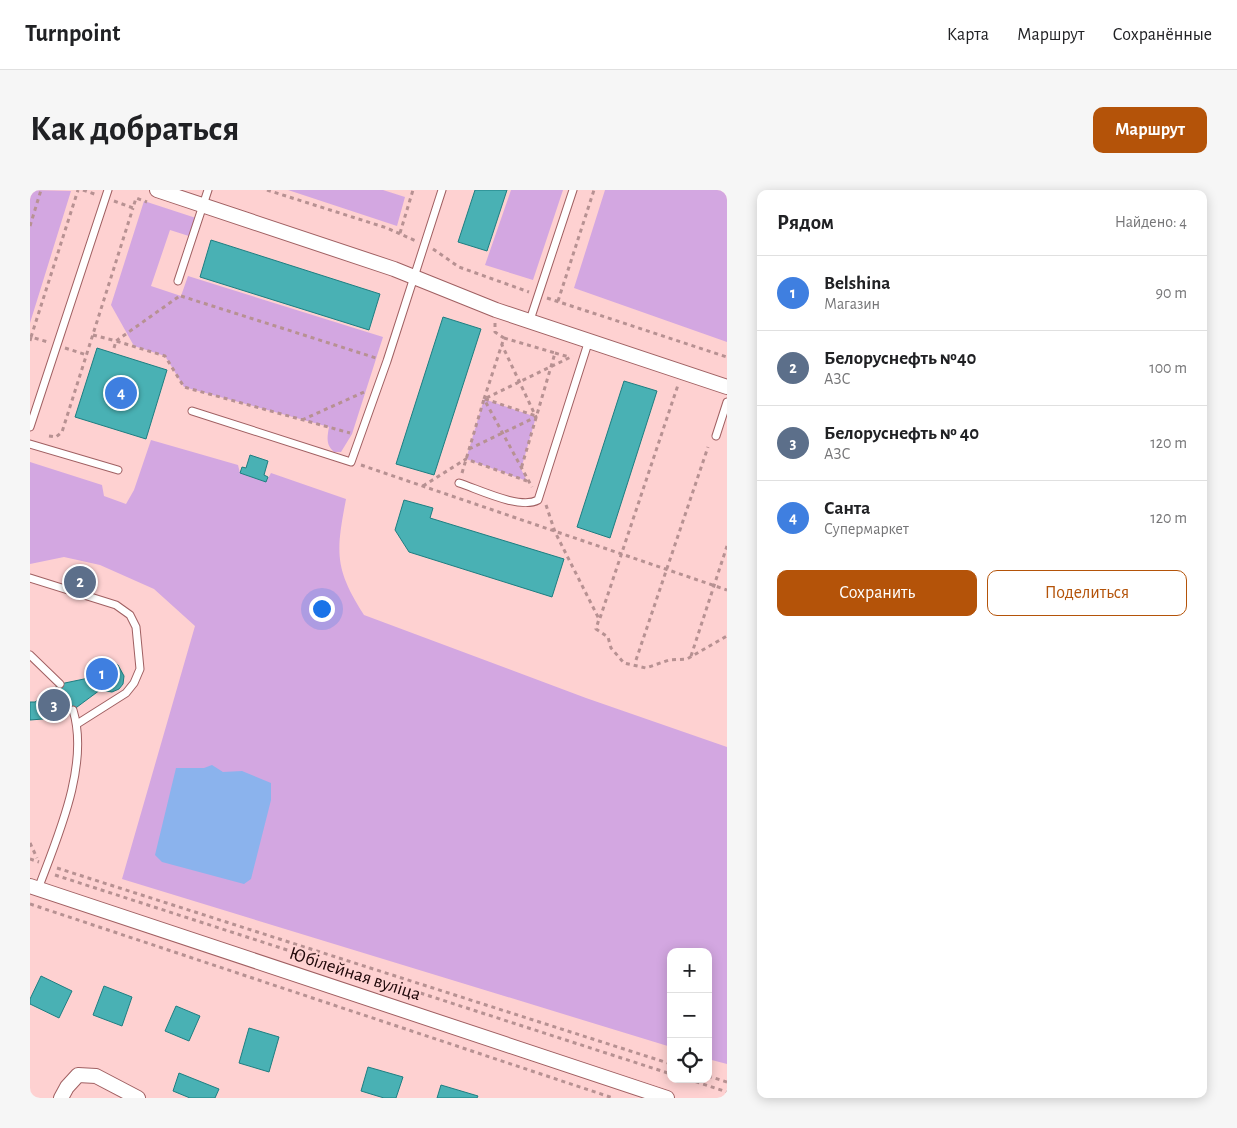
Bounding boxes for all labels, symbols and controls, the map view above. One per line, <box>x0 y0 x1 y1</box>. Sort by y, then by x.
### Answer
text: Turnpoint <box>25 22 120 46</box>
text: Карта <box>947 26 989 44</box>
text: Маршрут <box>1017 26 1085 44</box>
text: Сохранённые <box>1113 26 1212 44</box>
button: Маршрут <box>1093 107 1207 153</box>
text: Как добраться <box>30 112 239 147</box>
text: Рядом <box>777 212 834 233</box>
text: Найдено: 4 <box>1115 214 1187 230</box>
text: Belshina <box>824 274 890 293</box>
text: 1 <box>790 285 796 301</box>
text: 90 m <box>1156 285 1187 301</box>
text: Магазин <box>824 296 880 312</box>
text: Белоруснефть №40 <box>824 349 976 368</box>
text: 2 <box>789 360 797 376</box>
text: 100 m <box>1149 360 1187 376</box>
text: АЗС <box>824 371 851 387</box>
pin: 4 <box>105 374 137 412</box>
text: Белоруснефть № 40 <box>824 424 979 443</box>
text: 3 <box>790 435 796 451</box>
text: 120 m <box>1150 435 1187 451</box>
text: АЗС <box>824 446 851 462</box>
text: Санта <box>824 499 870 518</box>
text: 4 <box>789 510 797 526</box>
text: 120 m <box>1150 510 1187 526</box>
text: Супермаркет <box>824 521 909 537</box>
pin: 2 <box>64 563 96 601</box>
button: Сохранить <box>777 570 977 616</box>
button: Поделиться <box>987 570 1187 616</box>
your location <box>309 596 335 622</box>
pin: 1 <box>86 655 118 693</box>
pin: 3 <box>38 686 70 724</box>
street label: Юбілейная вуліца <box>287 944 424 1004</box>
map controls <box>667 948 712 1083</box>
button: + <box>667 948 712 993</box>
button: − <box>667 993 712 1038</box>
button: locate <box>667 1038 712 1083</box>

